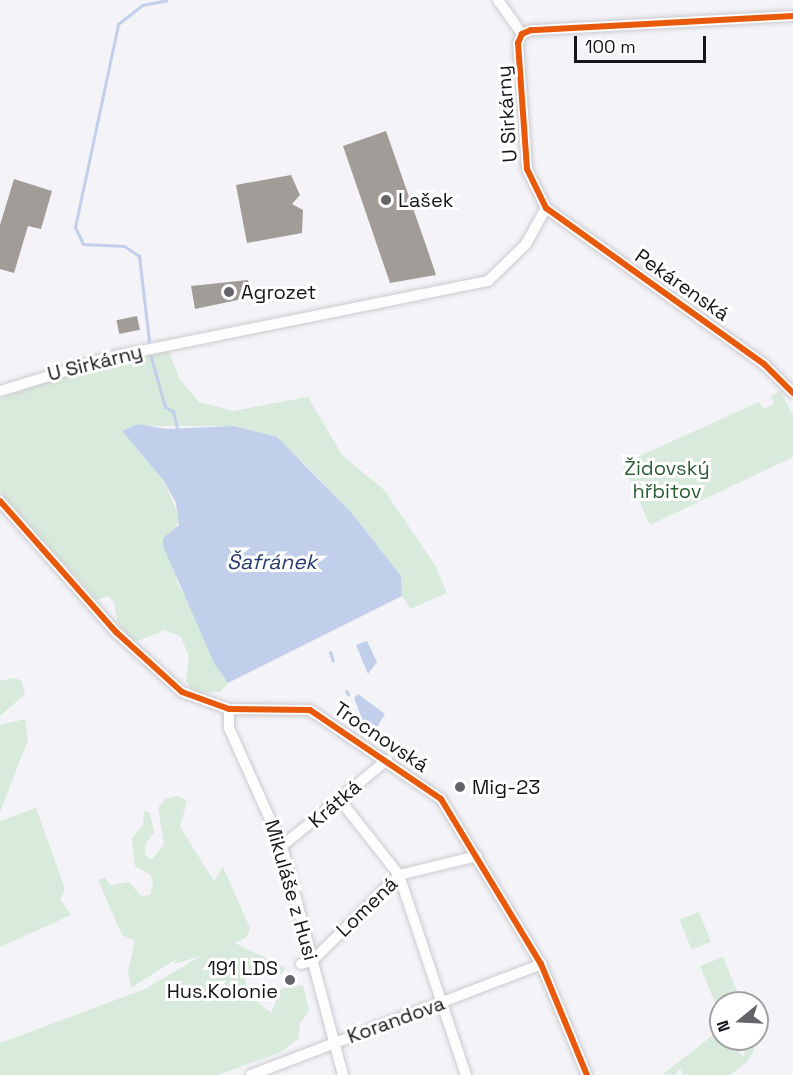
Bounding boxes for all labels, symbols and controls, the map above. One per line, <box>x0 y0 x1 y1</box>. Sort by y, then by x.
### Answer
scale bar <box>577 24 709 62</box>
text: 100 m <box>585 35 636 58</box>
street label: U Sirkárny <box>492 65 522 163</box>
place label: Lašek <box>398 188 453 212</box>
marker: Lašek <box>379 193 393 207</box>
street label: Pekárenská <box>630 244 734 326</box>
place label: Agrozet <box>241 280 316 304</box>
marker: Agrozet <box>222 285 236 299</box>
street label: U Sirkárny <box>45 340 145 386</box>
park label: Židovský hřbitov <box>624 457 710 504</box>
water label: Šafránek <box>227 549 317 575</box>
street label: Trocnovská <box>329 697 433 777</box>
street label: Krátká <box>304 775 366 833</box>
place label: Mig-23 <box>472 775 540 799</box>
marker: Mig-23 <box>453 780 467 794</box>
street label: Mikuláše z Husi <box>259 817 323 963</box>
street label: Lomená <box>331 872 403 942</box>
place label: 191 LDS Hus.Kolonie <box>167 957 278 1004</box>
marker: 191 LDS Hus.Kolonie <box>283 973 297 987</box>
street label: Korandova <box>344 991 448 1049</box>
north arrow <box>709 991 769 1051</box>
text: N <box>712 1018 735 1034</box>

